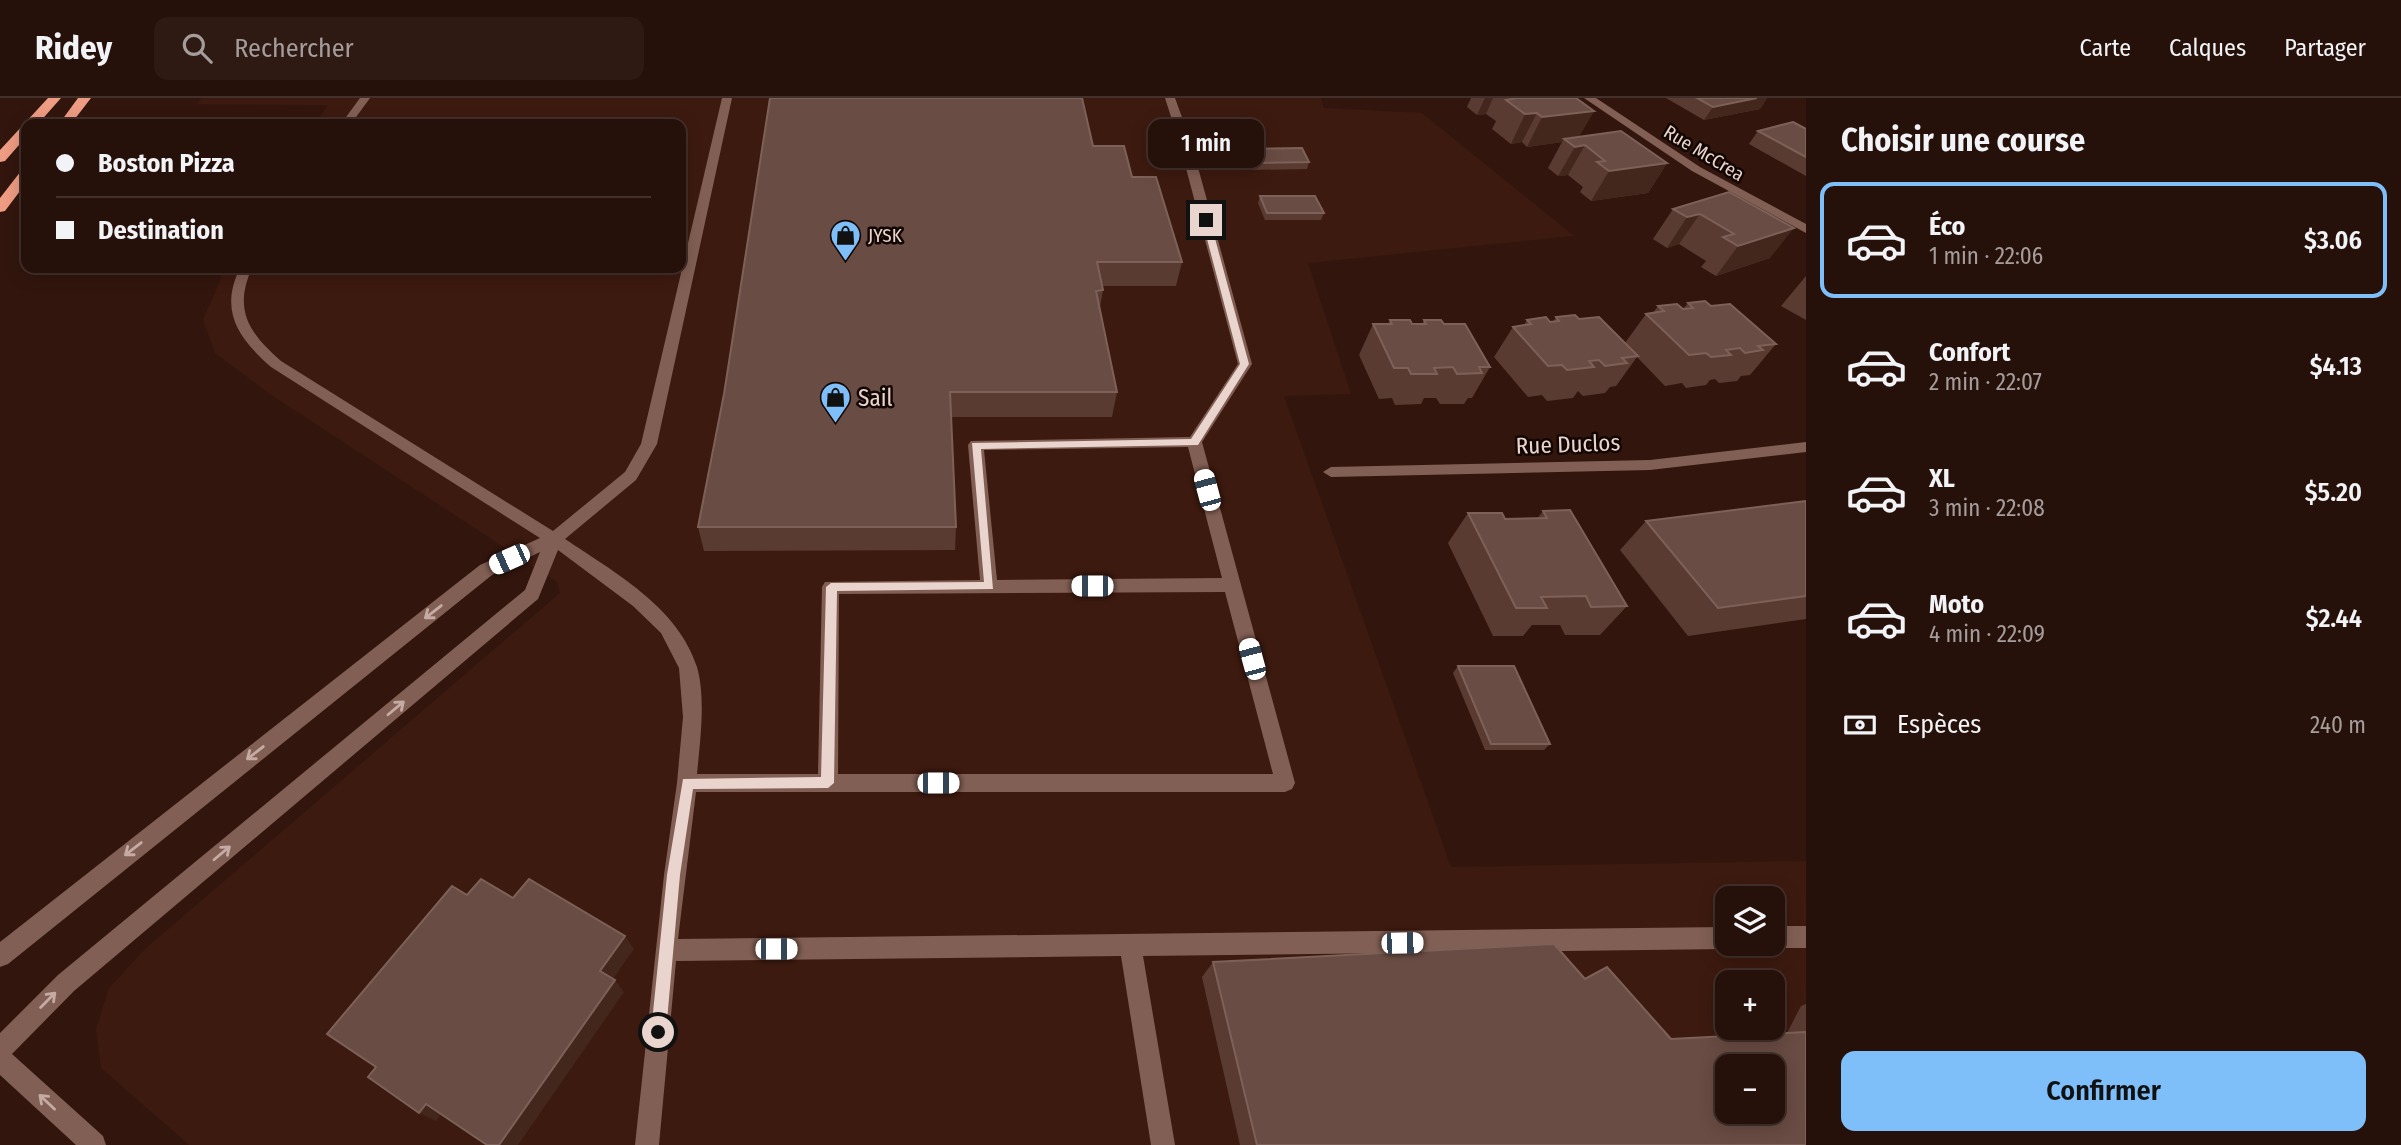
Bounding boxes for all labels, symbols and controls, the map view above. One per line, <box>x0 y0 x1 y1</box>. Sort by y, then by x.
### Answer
search box <box>154 17 644 80</box>
text: Ridey <box>35 28 112 68</box>
icon: search <box>178 29 216 67</box>
text: Rechercher <box>234 33 354 64</box>
text: Carte <box>2080 34 2131 62</box>
text: Calques <box>2169 34 2246 62</box>
text: Partager <box>2284 34 2366 62</box>
callout: 1 min <box>1148 118 1264 167</box>
street label: Rue McCrea <box>1660 120 1748 186</box>
text: Choisir une course <box>1841 121 2085 159</box>
text: 1 min <box>1181 129 1231 157</box>
text: Boston Pizza <box>98 148 235 179</box>
route end <box>1190 204 1222 236</box>
icon: car <box>1845 209 1908 272</box>
text: Éco <box>1929 211 1966 242</box>
text: Destination <box>98 215 224 246</box>
shop icon: JYSK <box>828 218 862 262</box>
place label: JYSK <box>868 224 903 247</box>
text: $3.06 <box>2304 225 2362 256</box>
text: 1 min · 22:06 <box>1929 242 2043 270</box>
icon: car <box>1845 335 1908 398</box>
text: Confort <box>1929 337 2010 368</box>
text: $4.13 <box>2310 351 2362 382</box>
text: 2 min · 22:07 <box>1929 368 2042 396</box>
shop icon: Sail <box>818 381 852 425</box>
place label: Sail <box>858 384 893 412</box>
street label: Rue Duclos <box>1515 428 1621 460</box>
icon: car <box>1845 461 1908 524</box>
text: XL <box>1929 463 1955 494</box>
car <box>1192 467 1223 513</box>
text: $5.20 <box>2305 477 2362 508</box>
text: 3 min · 22:08 <box>1929 494 2045 522</box>
car <box>486 541 533 577</box>
car <box>1072 576 1114 597</box>
icon: car <box>1845 587 1908 650</box>
text: Moto <box>1929 589 1984 620</box>
text: $2.44 <box>2306 603 2362 634</box>
one-way arrow <box>424 604 442 620</box>
text: 4 min · 22:09 <box>1929 620 2045 648</box>
car <box>1237 636 1268 682</box>
one-way arrow <box>387 700 405 715</box>
icon: cash <box>1841 706 1879 744</box>
text: Espèces <box>1897 709 1981 740</box>
text: 240 m <box>2310 711 2366 739</box>
one-way arrow <box>246 746 264 761</box>
car <box>918 773 960 794</box>
one-way arrow <box>125 842 143 857</box>
one-way arrow <box>212 845 230 861</box>
map controls <box>1715 886 1785 1124</box>
button: layers <box>1715 886 1785 956</box>
car <box>1381 932 1424 954</box>
car <box>756 939 798 960</box>
button: + <box>1715 970 1785 1040</box>
one-way arrow <box>40 992 57 1009</box>
route start <box>642 1016 674 1048</box>
button: Confirmer <box>1841 1051 2366 1131</box>
button: − <box>1715 1054 1785 1124</box>
one-way arrow <box>39 1094 56 1111</box>

